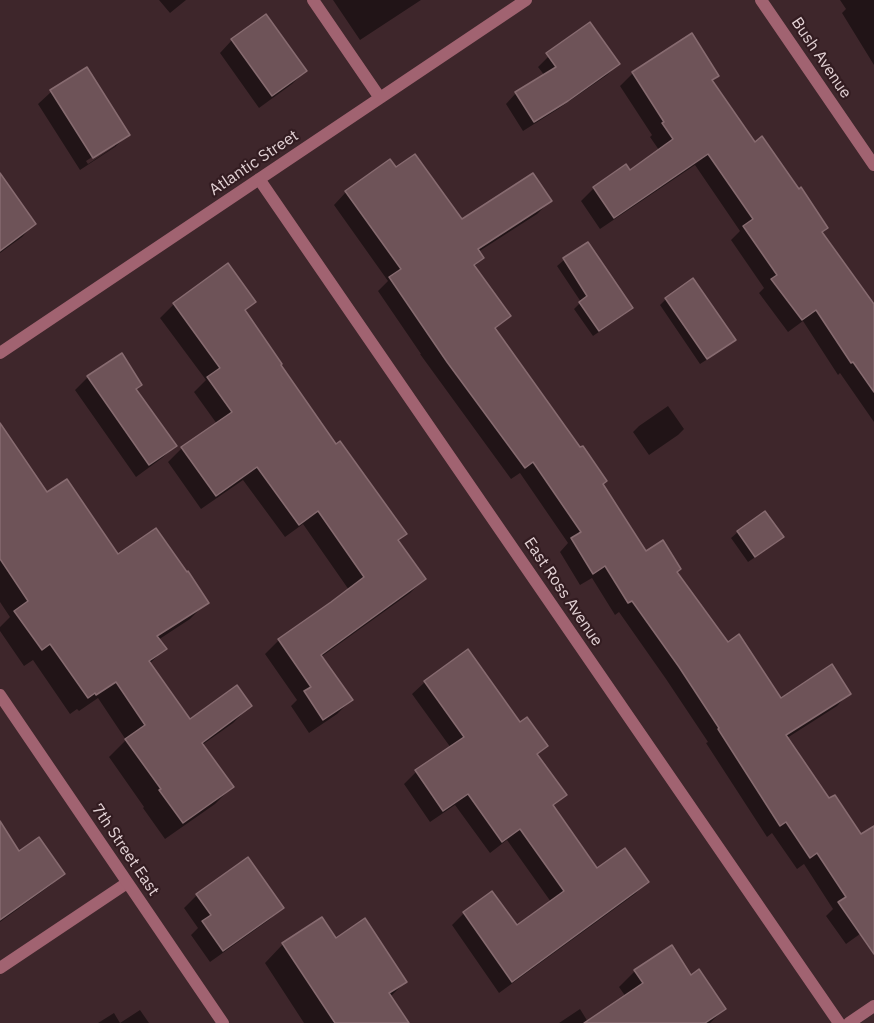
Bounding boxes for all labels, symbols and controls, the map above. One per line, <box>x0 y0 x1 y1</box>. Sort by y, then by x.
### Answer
street label: Bush Avenue <box>787 14 855 102</box>
street label: Atlantic Street <box>206 126 302 200</box>
street label: East Ross Avenue <box>520 534 606 650</box>
street label: 7th Street East <box>87 800 163 900</box>

